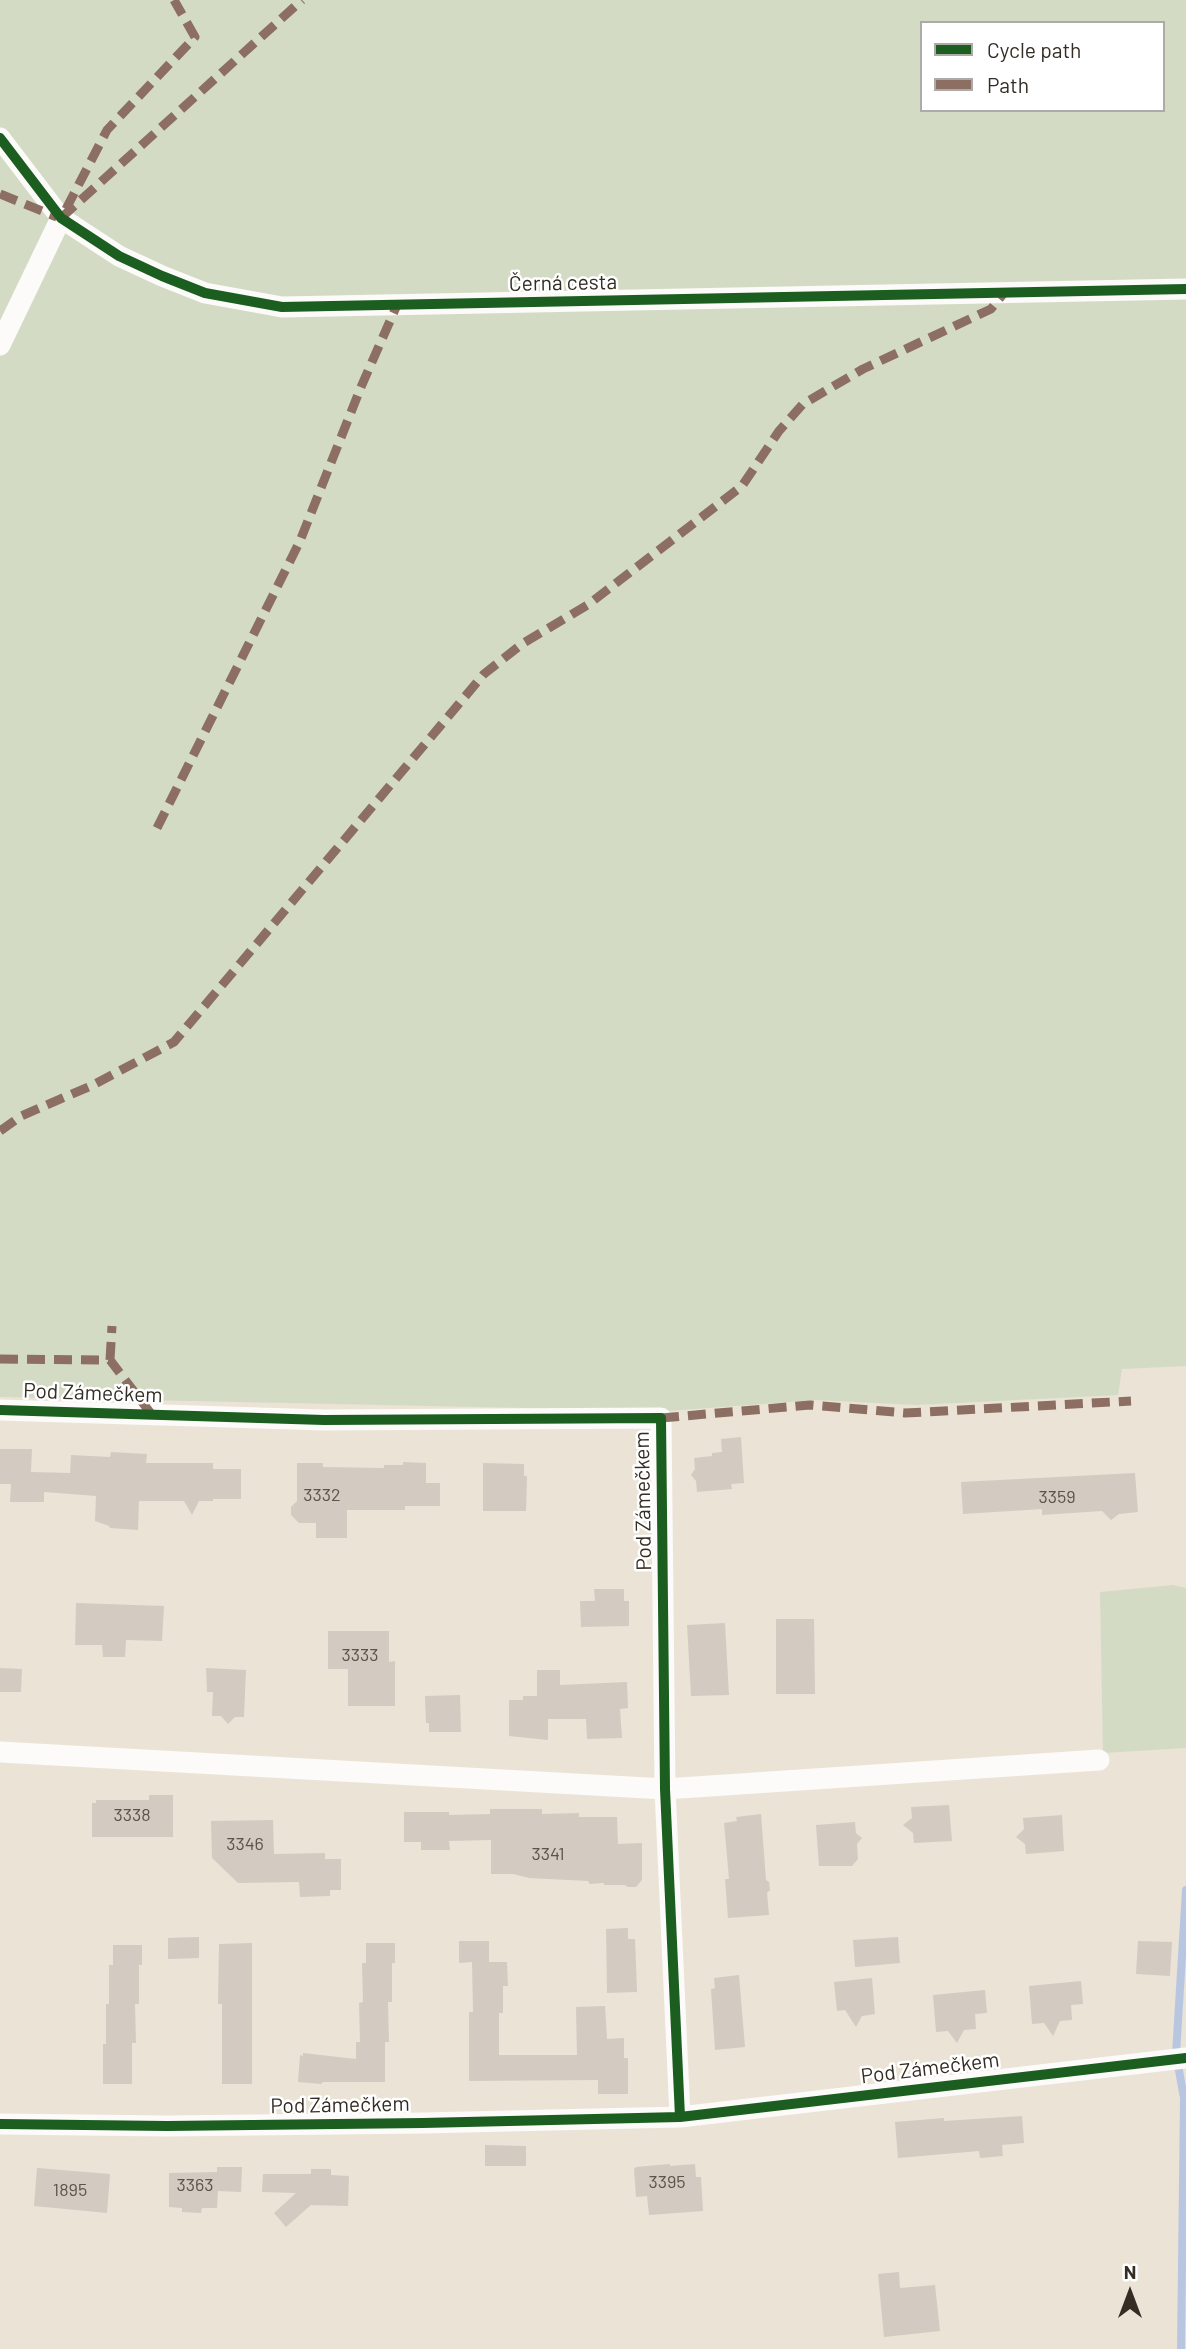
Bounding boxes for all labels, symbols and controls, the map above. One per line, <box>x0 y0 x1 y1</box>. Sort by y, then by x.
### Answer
legend <box>920 21 1165 112</box>
text: Cycle path <box>987 37 1081 62</box>
text: Path <box>987 72 1029 97</box>
street label: Černá cesta <box>509 269 617 297</box>
street label: Pod Zámečkem <box>23 1378 163 1408</box>
street label: Pod Zámečkem <box>629 1431 657 1571</box>
house number: 3332 <box>303 1484 341 1506</box>
house number: 3359 <box>1038 1486 1076 1508</box>
house number: 3333 <box>341 1644 379 1666</box>
house number: 3338 <box>113 1804 151 1826</box>
house number: 3346 <box>226 1833 264 1855</box>
house number: 3341 <box>531 1843 565 1865</box>
street label: Pod Zámečkem <box>859 2047 1001 2089</box>
street label: Pod Zámečkem <box>270 2091 410 2119</box>
house number: 3395 <box>648 2171 686 2193</box>
house number: 3363 <box>176 2174 214 2196</box>
house number: 1895 <box>53 2179 87 2201</box>
north arrow <box>1095 2258 1165 2328</box>
text: N <box>1124 2260 1136 2283</box>

